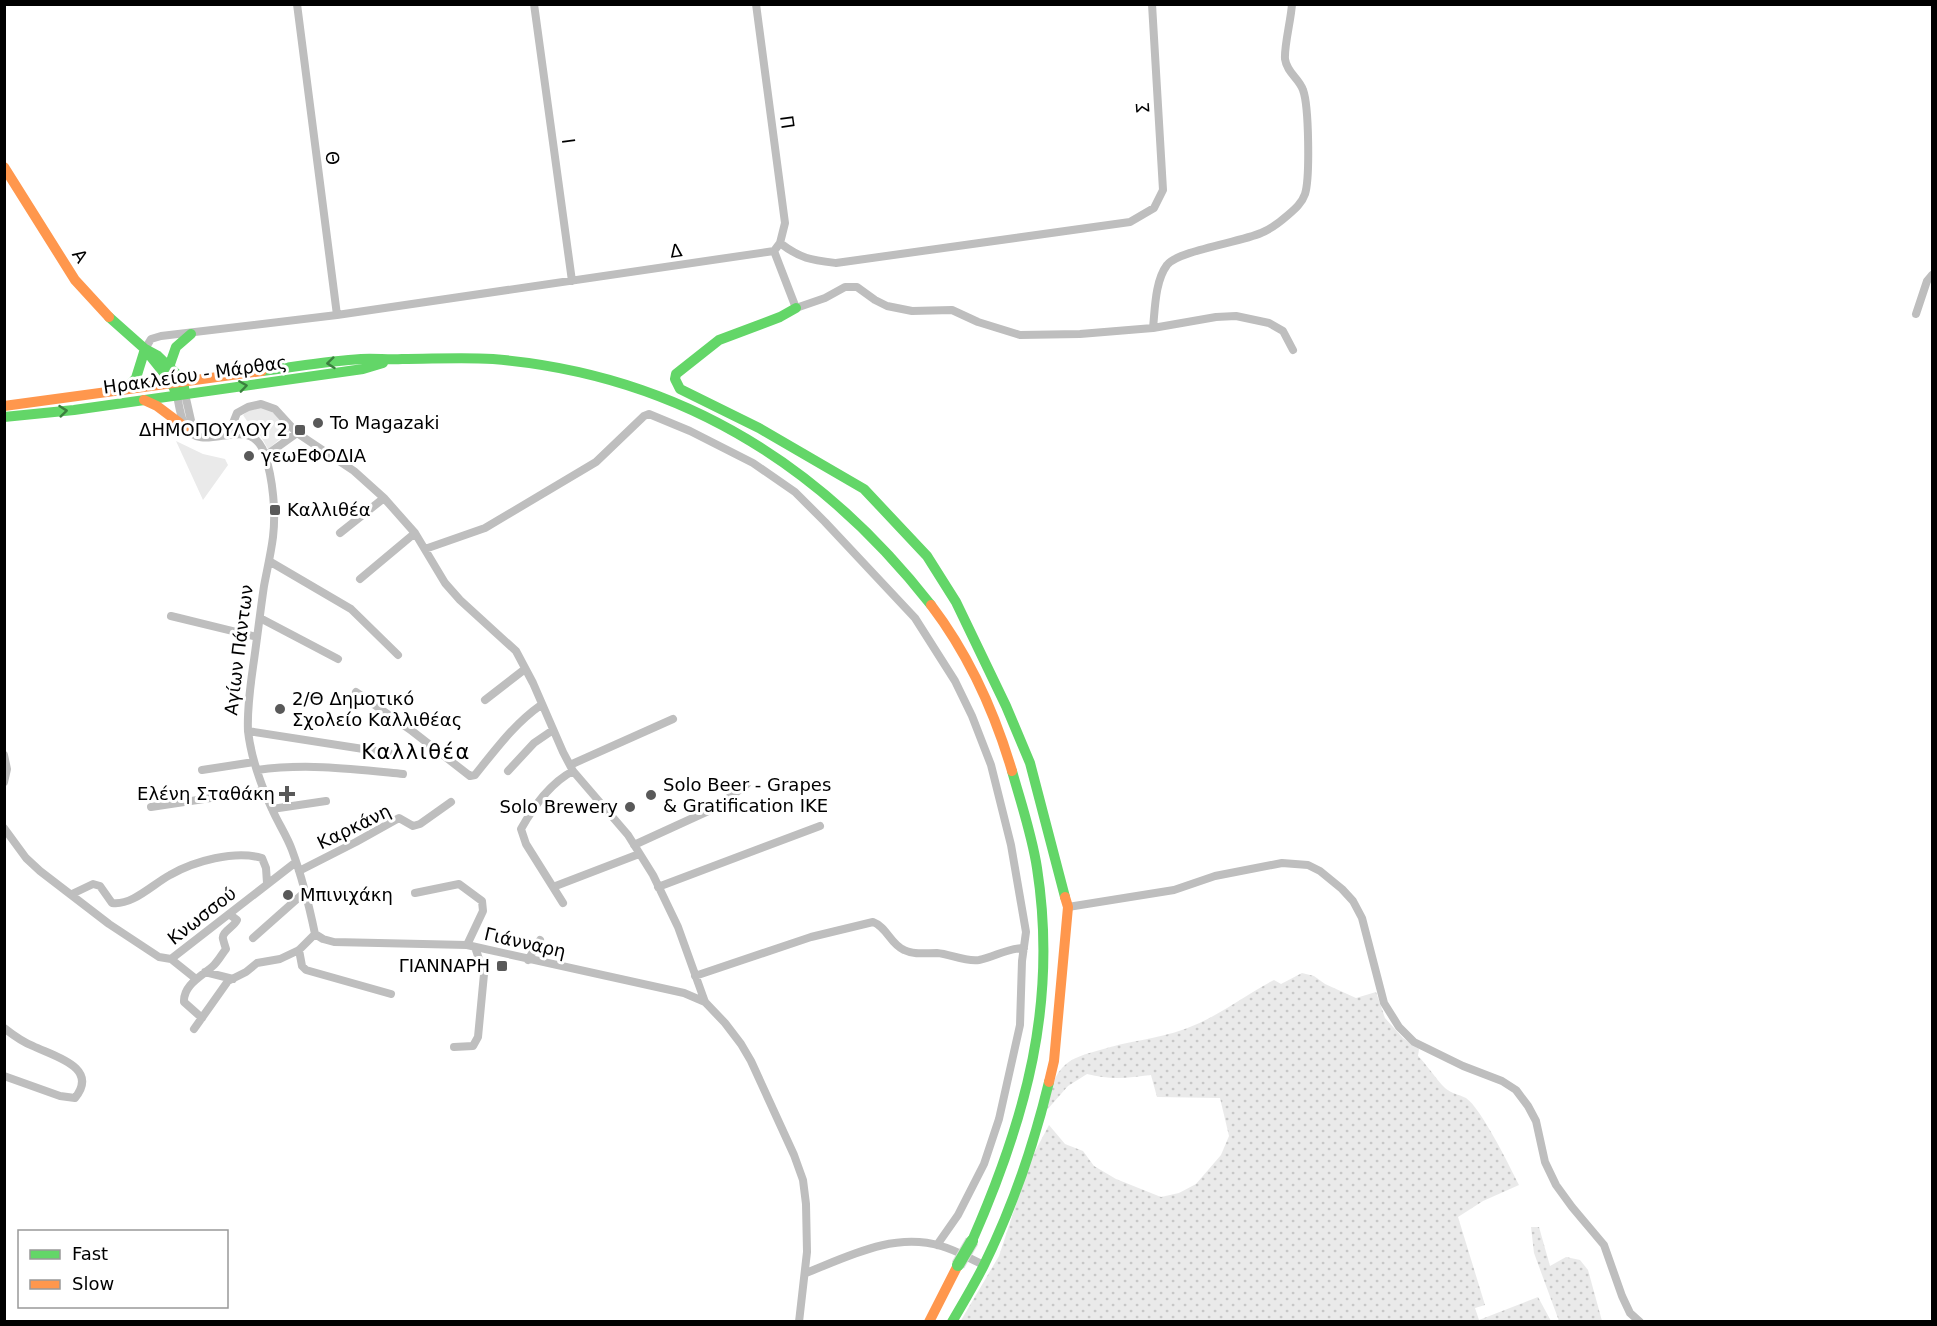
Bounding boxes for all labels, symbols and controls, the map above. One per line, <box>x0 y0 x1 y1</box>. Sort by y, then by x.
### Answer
street label: Σ <box>1132 102 1153 114</box>
street label: Π <box>776 114 799 130</box>
street label: Ι <box>558 137 579 145</box>
street label: Θ <box>321 150 344 166</box>
street label: Δ <box>668 239 684 262</box>
street label: Α <box>68 245 93 267</box>
street label: Ηρακλείου - Μάρθας <box>102 351 288 398</box>
one-way arrow <box>326 356 335 368</box>
one-way arrow <box>239 380 248 392</box>
one-way arrow <box>58 405 67 418</box>
place label: To Magazaki <box>329 412 440 433</box>
marker: To Magazaki <box>311 416 325 430</box>
place label: ΔΗΜΟΠΟΥΛΟΥ 2 <box>139 419 288 440</box>
marker: ΔΗΜΟΠΟΥΛΟΥ 2 <box>293 423 307 437</box>
place label: γεωΕΦΟΔΙΑ <box>261 445 367 466</box>
marker: γεωΕΦΟΔΙΑ <box>242 449 256 463</box>
place label: Καλλιθέα <box>287 499 371 520</box>
marker: Καλλιθέα <box>268 503 282 517</box>
street label: Αγίων Πάντων <box>220 583 257 716</box>
place label: 2/Θ Δημοτικό Σχολείο Καλλιθέας <box>292 688 462 730</box>
marker: 2/Θ Δημοτικό Σχολείο Καλλιθέας <box>273 702 287 716</box>
district label: Καλλιθέα <box>361 740 471 764</box>
place label: Solo Beer - Grapes & Gratification IKE <box>663 774 831 816</box>
place label: Ελένη Σταθάκη <box>137 783 275 804</box>
marker: Ελένη Σταθάκη <box>280 787 294 801</box>
marker: Solo Beer - Grapes & Gratification IKE <box>644 788 658 802</box>
place label: Solo Brewery <box>500 796 618 817</box>
street label: Καρκάνη <box>314 800 394 853</box>
marker: Solo Brewery <box>623 800 637 814</box>
street label: Κνωσσού <box>163 882 240 949</box>
place label: Μπινιχάκη <box>300 884 393 905</box>
marker: Μπινιχάκη <box>281 888 295 902</box>
street label: Γιάνναρη <box>482 923 568 962</box>
place label: ΓΙΑΝΝΑΡΗ <box>399 955 490 976</box>
marker: ΓΙΑΝΝΑΡΗ <box>495 959 509 973</box>
legend <box>18 1230 228 1308</box>
text: Fast <box>72 1243 108 1264</box>
text: Slow <box>72 1273 114 1294</box>

